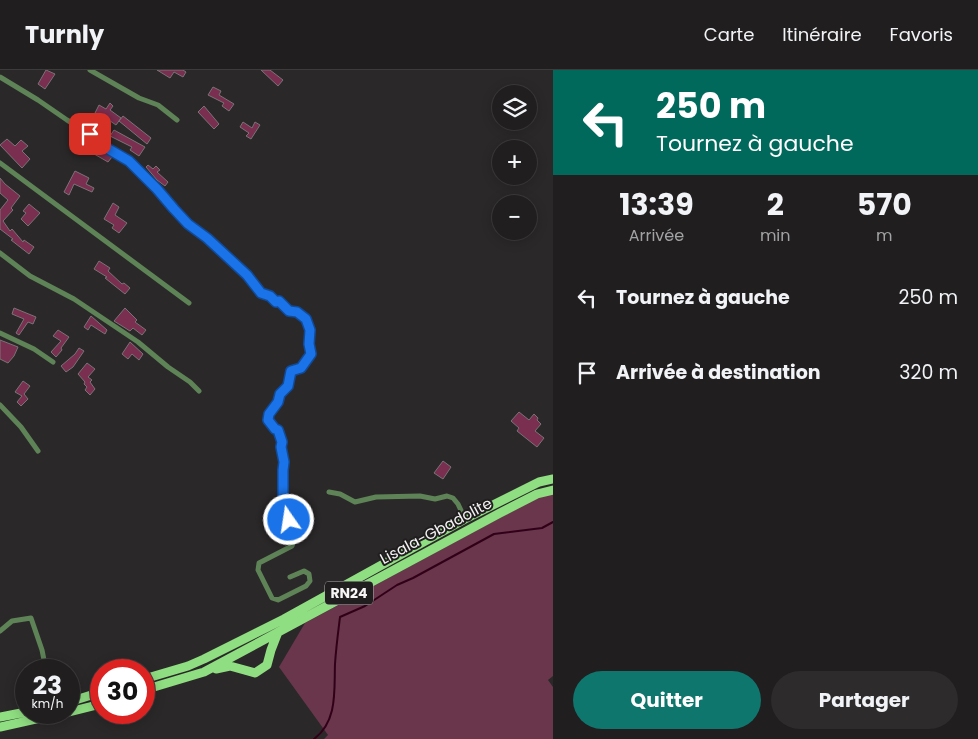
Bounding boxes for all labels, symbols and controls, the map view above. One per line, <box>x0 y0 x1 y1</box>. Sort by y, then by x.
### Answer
text: Turnly <box>25 18 104 51</box>
text: Carte <box>704 22 754 47</box>
text: Itinéraire <box>782 22 862 47</box>
text: Favoris <box>890 22 953 47</box>
text: 250 m <box>656 81 766 130</box>
map controls <box>492 85 537 240</box>
button: layers <box>492 85 537 130</box>
icon: left <box>573 90 638 155</box>
pin <box>69 113 111 155</box>
icon: arrive <box>76 120 104 148</box>
text: Tournez à gauche <box>656 128 854 159</box>
button: + <box>492 140 537 185</box>
text: 13:39 <box>619 183 694 226</box>
text: 2 <box>767 183 784 226</box>
text: 570 <box>857 183 912 226</box>
button: − <box>492 195 537 240</box>
text: Arrivée <box>629 224 684 247</box>
text: min <box>760 224 791 247</box>
text: m <box>876 224 892 247</box>
icon: left <box>573 284 601 312</box>
text: Tournez à gauche <box>616 284 790 311</box>
text: 250 m <box>899 284 958 311</box>
icon: arrive <box>573 359 601 387</box>
text: Arrivée à destination <box>616 359 821 386</box>
text: 320 m <box>899 359 958 386</box>
street label: Lisala-Gbadolite <box>376 492 495 569</box>
position arrow <box>262 493 314 545</box>
road number: RN24 <box>325 582 373 604</box>
speed limit sign: 30 <box>90 659 155 724</box>
text: 23 <box>33 668 62 703</box>
button: Quitter <box>573 671 761 729</box>
button: Partager <box>771 671 958 729</box>
text: km/h <box>32 695 63 712</box>

